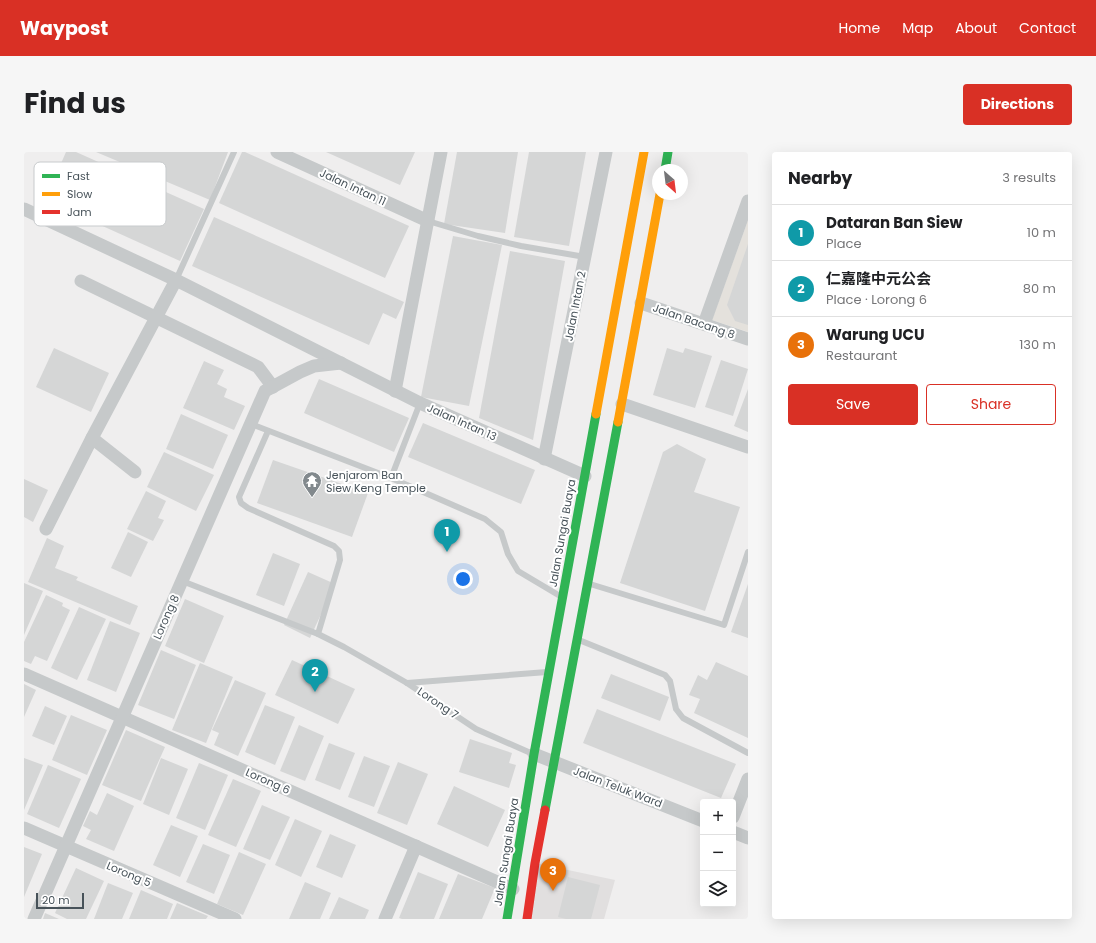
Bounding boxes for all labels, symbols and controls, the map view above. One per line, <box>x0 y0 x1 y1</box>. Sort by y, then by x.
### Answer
text: Waypost <box>20 15 108 42</box>
text: Home <box>838 18 880 38</box>
text: Map <box>902 18 933 38</box>
text: About <box>955 18 997 38</box>
text: Contact <box>1019 18 1076 38</box>
text: Find us <box>24 84 126 123</box>
button: Directions <box>963 84 1072 125</box>
legend <box>34 162 166 226</box>
north arrow <box>652 164 688 200</box>
street label: Jalan Intan 11 <box>317 165 389 209</box>
text: Nearby <box>788 166 852 190</box>
text: Fast <box>67 168 90 184</box>
text: 3 results <box>1002 168 1056 187</box>
text: Slow <box>67 186 92 202</box>
text: Jam <box>67 204 92 220</box>
text: Dataran Ban Siew <box>826 212 963 233</box>
text: 1 <box>799 223 803 242</box>
text: 10 m <box>1027 223 1056 242</box>
text: Place <box>826 234 861 253</box>
text: 仁嘉隆中元公会 <box>826 268 931 289</box>
street label: Jalan Intan 2 <box>560 270 590 342</box>
text: 2 <box>797 279 805 298</box>
text: 80 m <box>1023 279 1056 298</box>
text: Place · Lorong 6 <box>826 290 927 309</box>
street label: Jalan Bacang 8 <box>651 299 737 343</box>
text: Warung UCU <box>826 324 925 345</box>
text: 3 <box>797 335 805 354</box>
text: 130 m <box>1019 335 1056 354</box>
text: Restaurant <box>826 346 897 365</box>
button: Save <box>788 384 918 425</box>
button: Share <box>926 384 1056 425</box>
street label: Jalan Intan 13 <box>425 400 499 444</box>
place label: Jenjarom Ban Siew Keng Temple <box>326 467 426 496</box>
temple icon: Jenjarom Ban Siew Keng Temple <box>301 470 323 498</box>
street label: Jalan Sungai Buaya <box>545 478 579 588</box>
pin: 1 <box>434 519 460 552</box>
your location <box>453 569 473 589</box>
street label: Lorong 8 <box>149 592 183 642</box>
pin: 2 <box>302 659 328 692</box>
street label: Lorong 7 <box>414 683 462 723</box>
street label: Jalan Teluk Ward <box>571 763 665 811</box>
street label: Lorong 6 <box>243 764 293 798</box>
street label: Jalan Sungai Buaya <box>490 797 522 907</box>
map controls <box>700 799 736 907</box>
button: + <box>700 799 736 835</box>
button: − <box>700 835 736 871</box>
street label: Lorong 5 <box>104 857 154 891</box>
pin: 3 <box>540 858 566 891</box>
button: layers <box>700 871 736 907</box>
scale bar <box>36 891 84 910</box>
text: 20 m <box>42 892 70 908</box>

